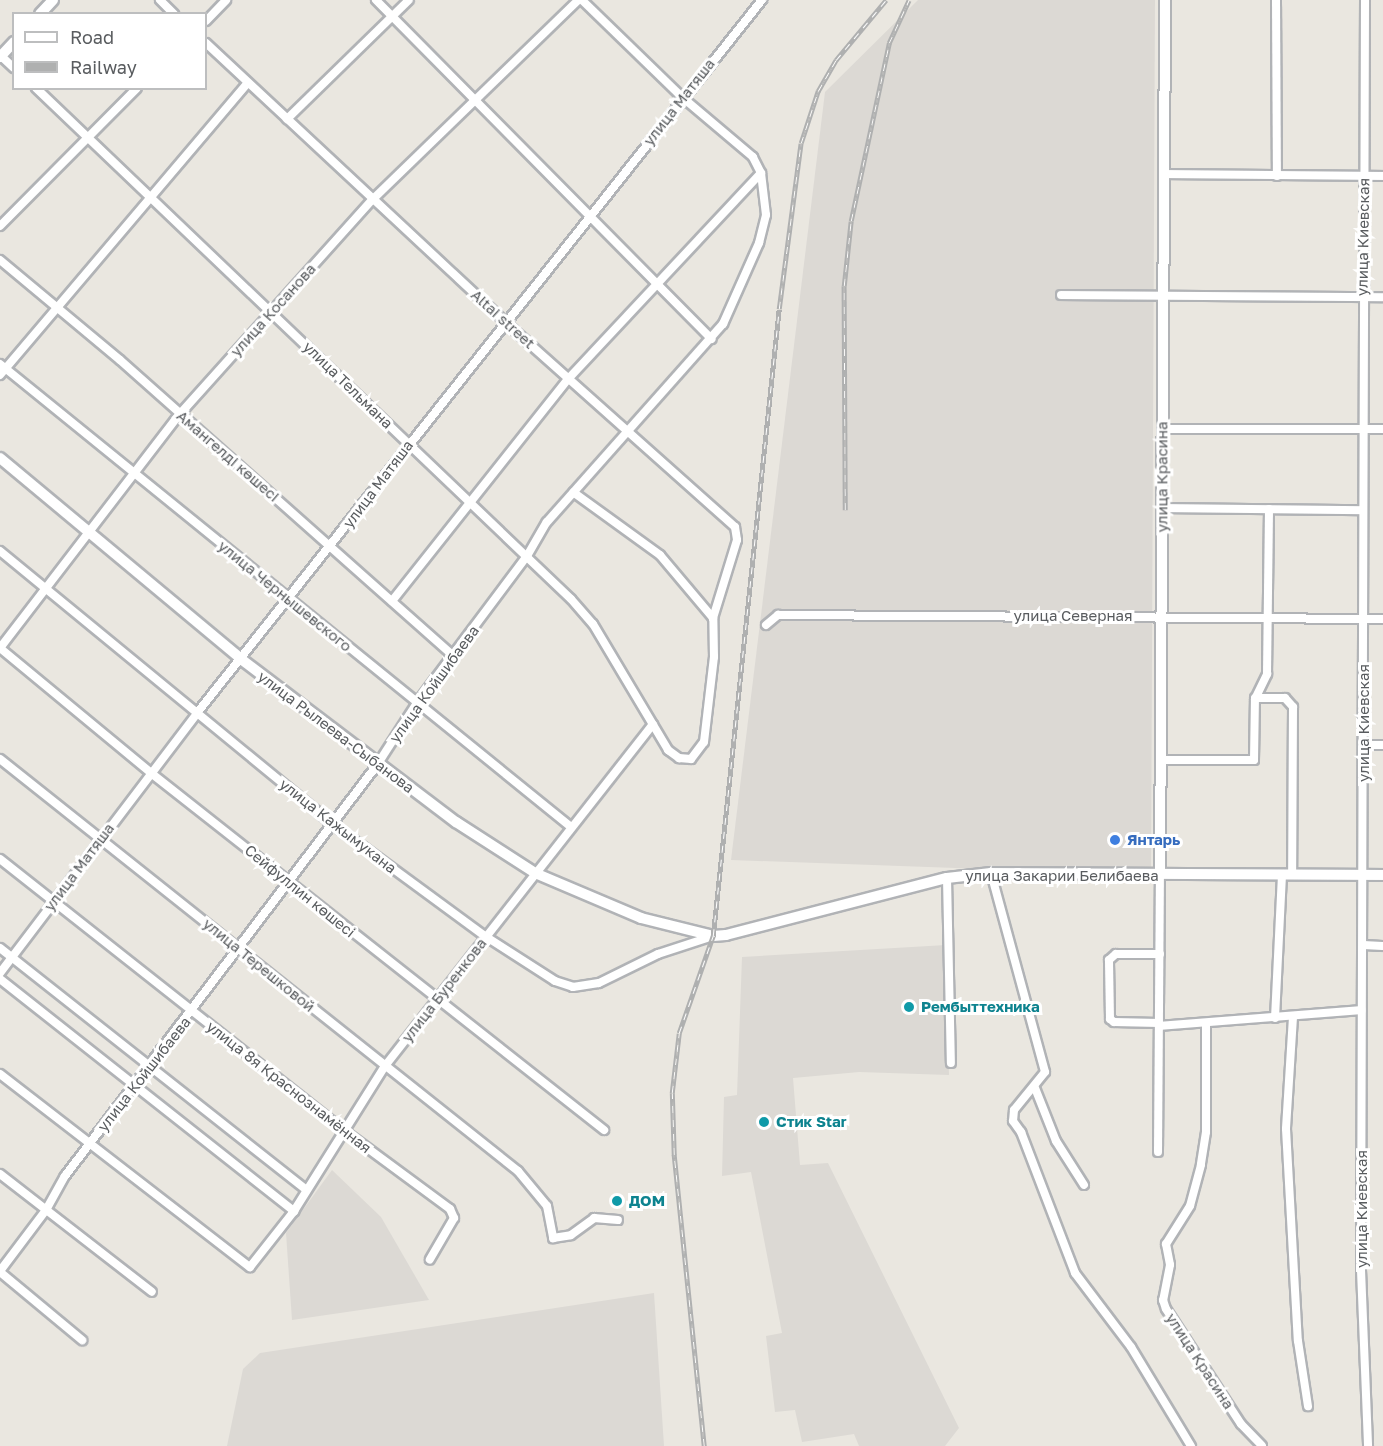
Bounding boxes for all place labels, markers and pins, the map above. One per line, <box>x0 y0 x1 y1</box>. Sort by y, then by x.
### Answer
place label: Янтарь <box>1127 831 1180 849</box>
marker: Янтарь <box>1108 833 1122 847</box>
place label: Рембыттехника <box>921 998 1040 1016</box>
marker: Рембыттехника <box>902 1000 916 1014</box>
place label: Стик Star <box>776 1113 846 1131</box>
marker: Стик Star <box>757 1115 771 1129</box>
place label: ДОМ <box>629 1192 665 1210</box>
marker: ДОМ <box>610 1194 624 1208</box>

